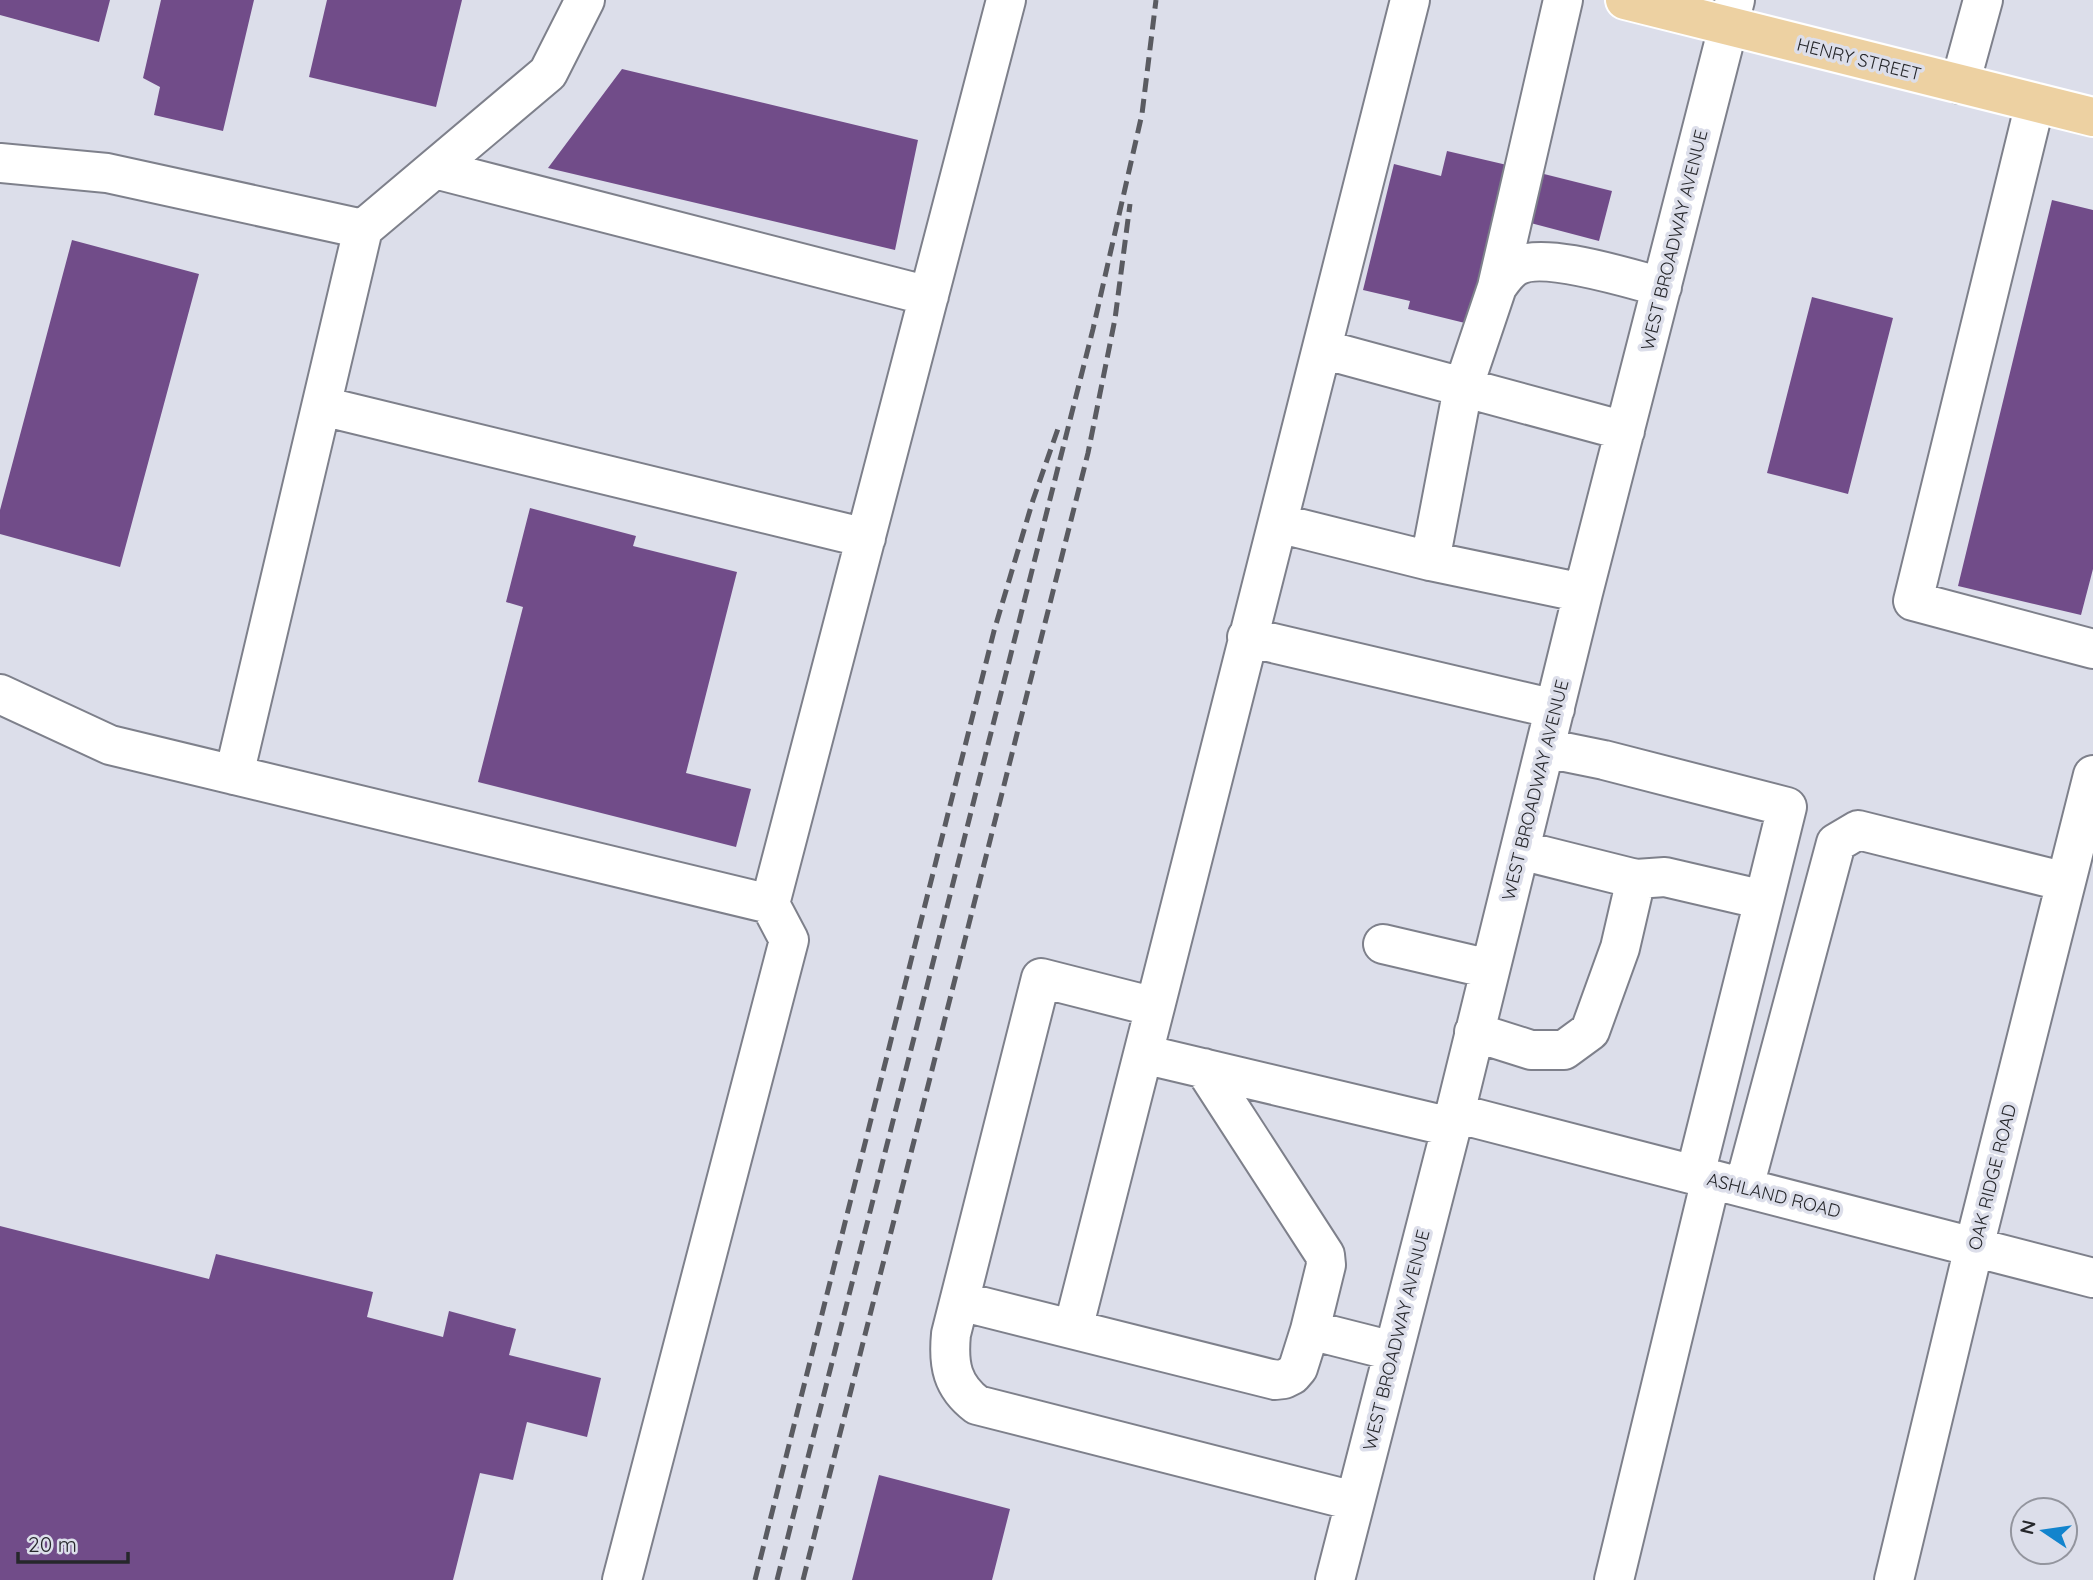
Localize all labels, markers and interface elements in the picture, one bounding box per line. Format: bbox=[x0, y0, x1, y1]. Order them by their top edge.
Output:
street label: HENRY STREET bbox=[1794, 32, 1924, 86]
street label: WEST BROADWAY AVENUE bbox=[1635, 127, 1713, 353]
street label: WEST BROADWAY AVENUE bbox=[1496, 677, 1574, 903]
street label: OAK RIDGE ROAD bbox=[1963, 1102, 2021, 1252]
street label: ASHLAND ROAD bbox=[1705, 1167, 1843, 1223]
street label: WEST BROADWAY AVENUE bbox=[1357, 1227, 1435, 1453]
north arrow bbox=[2009, 1496, 2079, 1566]
text: N bbox=[2014, 1518, 2041, 1537]
scale bar bbox=[18, 1520, 128, 1564]
text: 20 m bbox=[28, 1531, 77, 1557]

